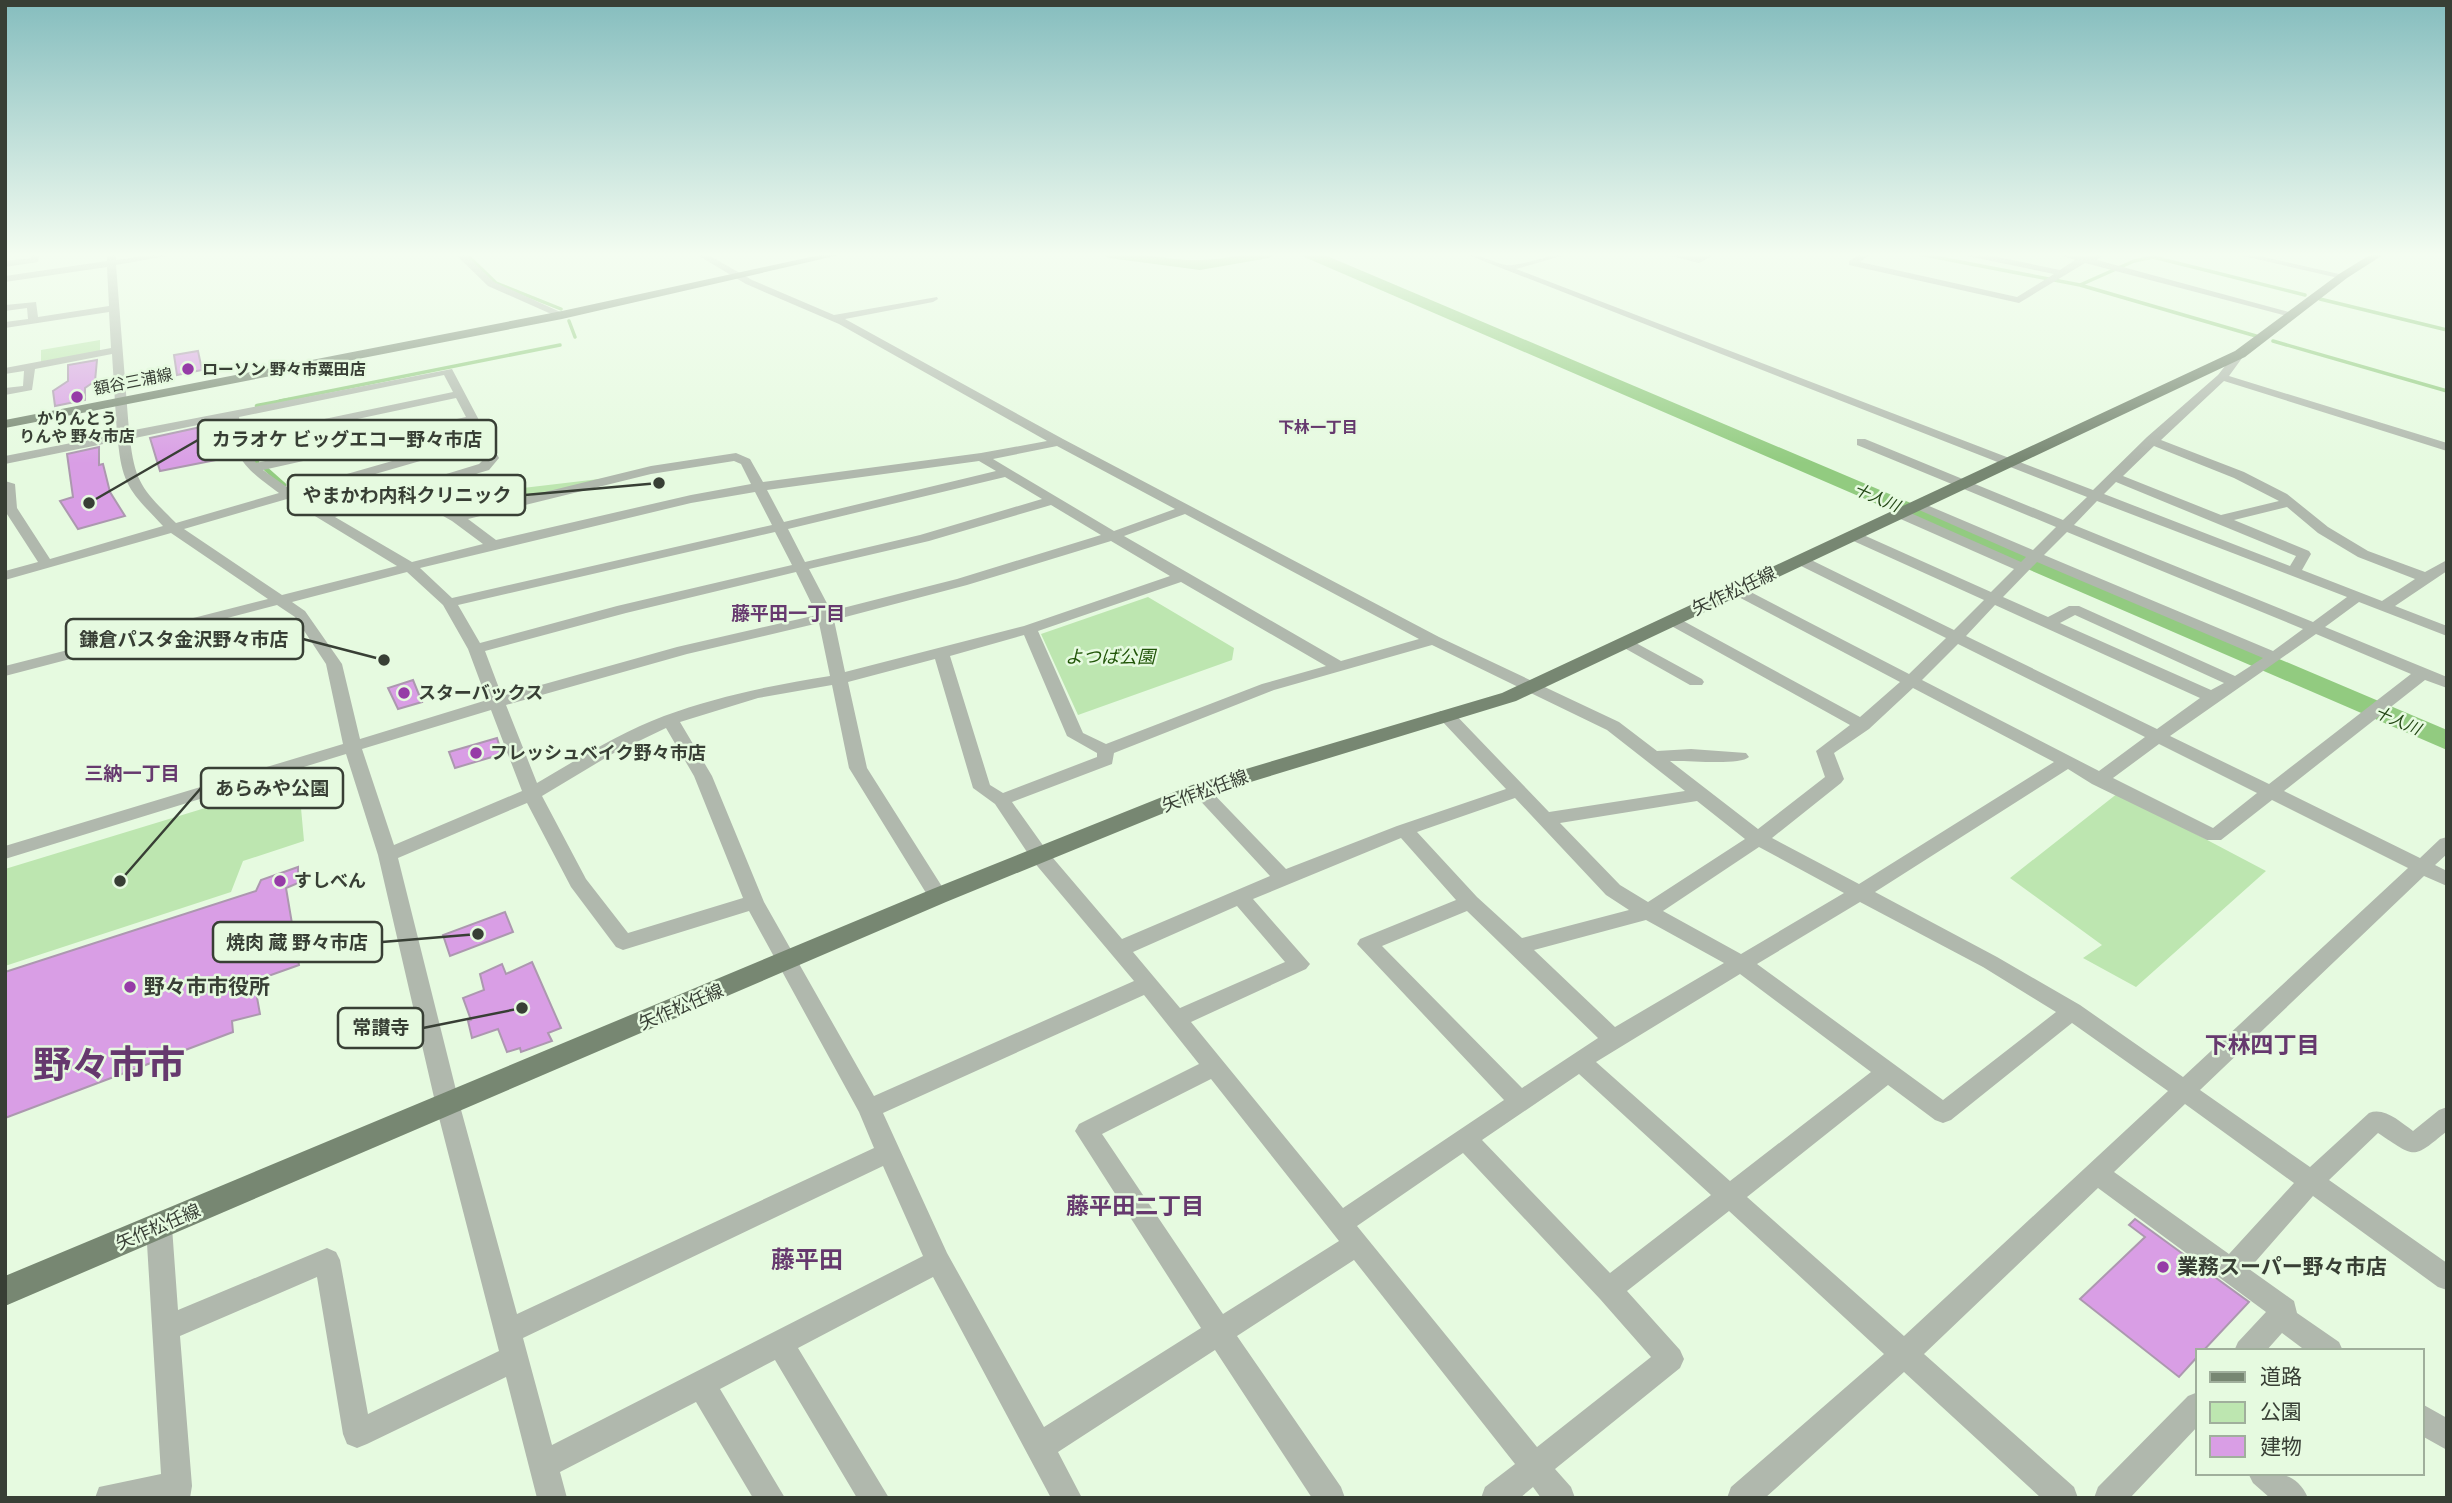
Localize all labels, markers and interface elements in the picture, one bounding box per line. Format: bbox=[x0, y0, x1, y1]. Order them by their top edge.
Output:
place label: ローソン 野々市粟田店 bbox=[202, 358, 366, 379]
marker: ローソン 野々市粟田店 bbox=[180, 361, 196, 377]
street label: 額谷三浦線 bbox=[92, 363, 174, 398]
marker: かりんとう りんや 野々市店 bbox=[69, 389, 85, 405]
place label: かりんとう りんや 野々市店 bbox=[19, 407, 135, 446]
district label: 下林一丁目 bbox=[1278, 416, 1358, 437]
callout: カラオケ ビッグエコー野々市店 bbox=[198, 420, 496, 460]
text: カラオケ ビッグエコー野々市店 bbox=[212, 425, 482, 451]
callout: やまかわ内科クリニック bbox=[288, 475, 525, 515]
water label: 十人川 bbox=[1851, 477, 1905, 516]
text: やまかわ内科クリニック bbox=[302, 481, 512, 507]
street label: 矢作松任線 bbox=[1688, 560, 1779, 620]
district label: 藤平田一丁目 bbox=[731, 599, 845, 625]
callout: 鎌倉パスタ金沢野々市店 bbox=[66, 619, 303, 659]
text: 鎌倉パスタ金沢野々市店 bbox=[78, 625, 289, 651]
park label: よつば公園 bbox=[1065, 644, 1158, 668]
place label: スターバックス bbox=[418, 680, 543, 704]
marker: スターバックス bbox=[396, 685, 412, 701]
water label: 十人川 bbox=[2372, 700, 2426, 739]
place label: フレッシュベイク野々市店 bbox=[490, 740, 706, 764]
marker: フレッシュベイク野々市店 bbox=[468, 745, 484, 761]
district label: 三納一丁目 bbox=[84, 759, 180, 785]
street label: 矢作松任線 bbox=[1158, 763, 1251, 817]
callout: あらみや公園 bbox=[201, 768, 343, 808]
text: あらみや公園 bbox=[215, 774, 329, 800]
place label: すしべん bbox=[294, 868, 366, 892]
marker: すしべん bbox=[272, 873, 288, 889]
callout: 焼肉 蔵 野々市店 bbox=[213, 922, 382, 962]
text: 焼肉 蔵 野々市店 bbox=[226, 928, 368, 954]
place label: 野々市市役所 bbox=[144, 971, 270, 999]
street label: 矢作松任線 bbox=[634, 977, 727, 1035]
marker: 野々市市役所 bbox=[122, 979, 138, 995]
callout: 常讃寺 bbox=[338, 1008, 423, 1048]
text: 常讃寺 bbox=[352, 1013, 410, 1039]
district label: 下林四丁目 bbox=[2205, 1028, 2320, 1059]
district label: 野々市市 bbox=[33, 1037, 185, 1088]
district label: 藤平田二丁目 bbox=[1066, 1189, 1204, 1220]
street label: 矢作松任線 bbox=[111, 1197, 204, 1255]
district label: 藤平田 bbox=[771, 1242, 843, 1274]
place label: 業務スーパー野々市店 bbox=[2177, 1251, 2387, 1279]
marker: 業務スーパー野々市店 bbox=[2155, 1259, 2171, 1275]
legend bbox=[2196, 1349, 2424, 1475]
text: 道路 bbox=[2260, 1361, 2302, 1389]
text: 公園 bbox=[2260, 1396, 2302, 1424]
text: 建物 bbox=[2260, 1431, 2302, 1459]

